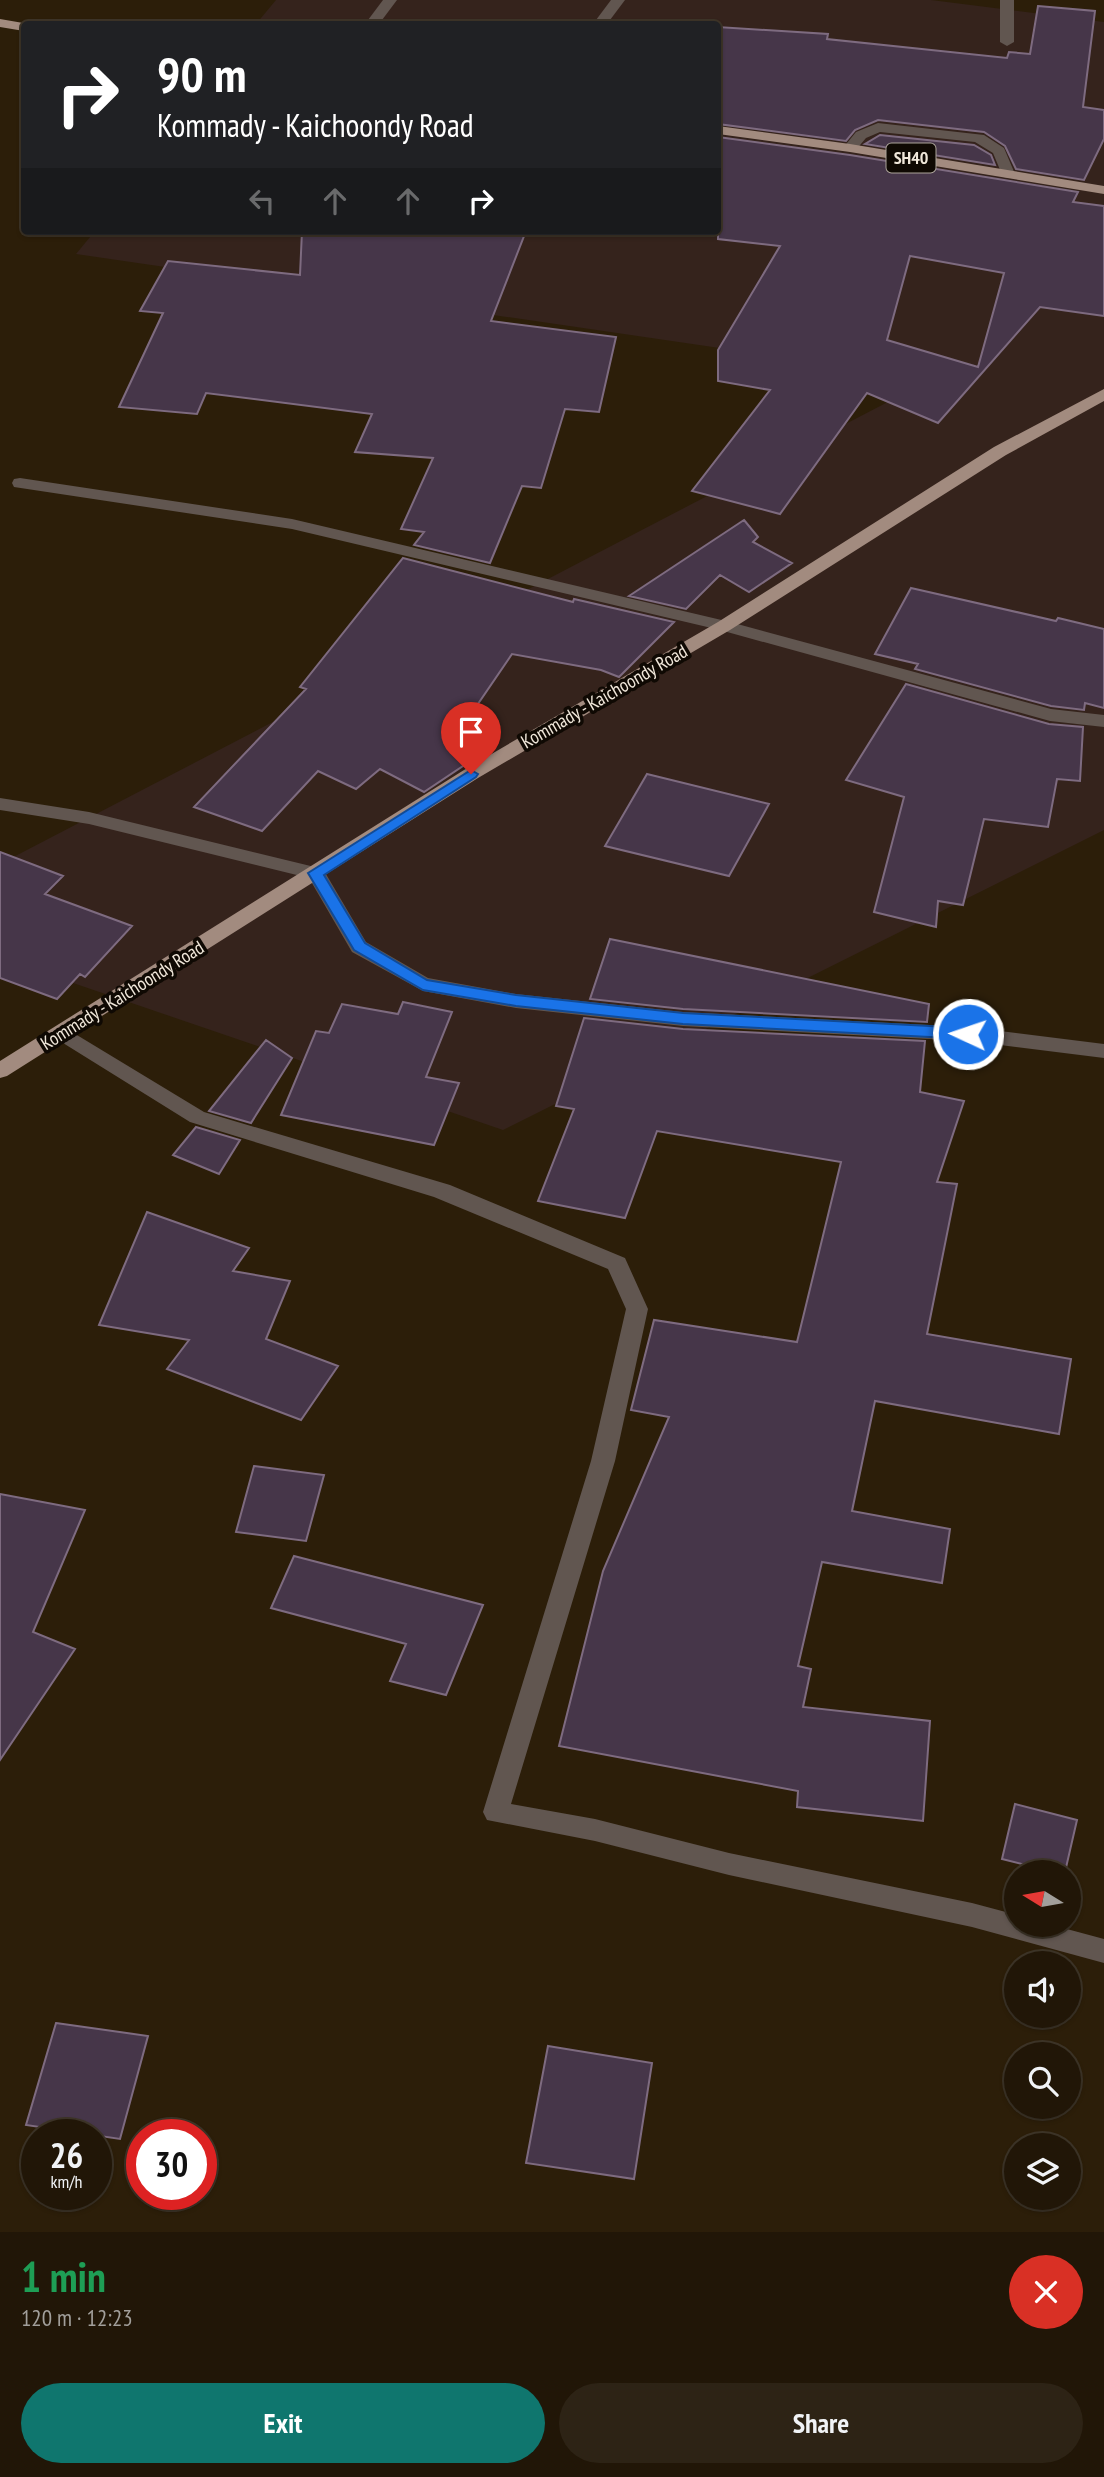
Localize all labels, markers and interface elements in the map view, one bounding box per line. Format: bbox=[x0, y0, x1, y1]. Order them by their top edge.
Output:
text: 90 m bbox=[157, 42, 246, 106]
icon: right bbox=[42, 49, 133, 140]
text: Kommady - Kaichoondy Road bbox=[157, 104, 474, 146]
road number: SH40 bbox=[886, 144, 936, 173]
icon: left bbox=[243, 182, 281, 220]
icon: ahead bbox=[316, 182, 354, 220]
icon: ahead bbox=[389, 182, 427, 220]
icon: right bbox=[462, 182, 500, 220]
street label: Kommady - Kaichoondy Road bbox=[517, 639, 691, 753]
pin bbox=[441, 702, 501, 774]
icon: arrive bbox=[452, 713, 490, 751]
street label: Kommady - Kaichoondy Road bbox=[36, 935, 208, 1055]
position arrow bbox=[931, 997, 1005, 1071]
north arrow bbox=[1004, 1860, 1082, 1937]
map controls bbox=[1004, 1860, 1081, 2210]
button: sound bbox=[1004, 1951, 1081, 2028]
button: search bbox=[1004, 2042, 1081, 2119]
speed limit sign: 30 bbox=[126, 2119, 217, 2210]
text: 26 bbox=[50, 2132, 83, 2178]
button: layers bbox=[1004, 2133, 1081, 2210]
text: km/h bbox=[51, 2170, 82, 2193]
text: 1 min bbox=[21, 2249, 106, 2304]
button: close bbox=[1009, 2255, 1083, 2329]
text: 120 m · 12:23 bbox=[21, 2303, 133, 2332]
button: Exit bbox=[21, 2383, 545, 2463]
button: Share bbox=[559, 2383, 1083, 2463]

